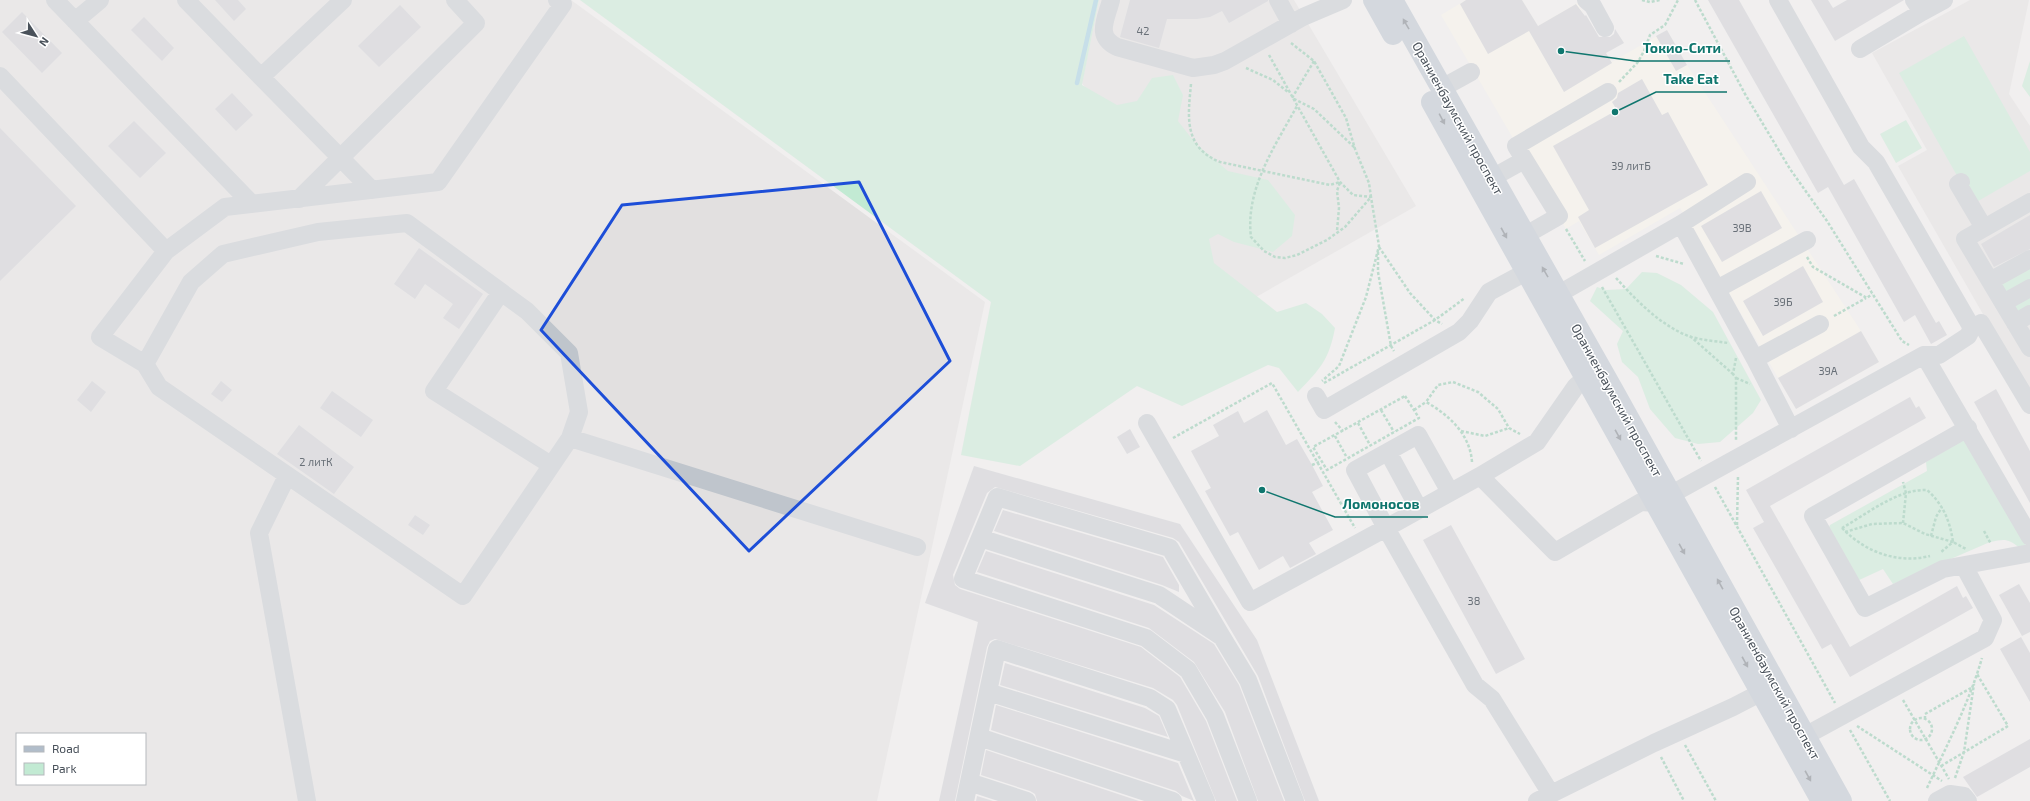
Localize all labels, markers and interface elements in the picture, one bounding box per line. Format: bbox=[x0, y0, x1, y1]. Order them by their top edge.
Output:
north arrow bbox=[16, 16, 56, 56]
one-way arrow bbox=[1402, 19, 1409, 30]
house number: 42 bbox=[1137, 24, 1149, 37]
text: N bbox=[37, 35, 52, 49]
callout: Токио-Сити bbox=[1635, 35, 1730, 61]
street label: Ораниенбаумский проспект bbox=[1409, 39, 1507, 198]
text: Токио-Сити bbox=[1643, 39, 1721, 56]
callout: Take Eat bbox=[1656, 66, 1727, 92]
text: Take Eat bbox=[1663, 70, 1719, 87]
one-way arrow bbox=[1438, 113, 1445, 125]
house number: 39 литБ bbox=[1611, 159, 1651, 172]
house number: 39В bbox=[1732, 221, 1752, 234]
one-way arrow bbox=[1501, 227, 1508, 239]
one-way arrow bbox=[1541, 266, 1548, 278]
house number: 39Б bbox=[1774, 295, 1793, 308]
street label: Ораниенбаумский проспект bbox=[1568, 321, 1666, 480]
house number: 39А bbox=[1818, 364, 1838, 377]
one-way arrow bbox=[1615, 429, 1622, 441]
house number: 2 литК bbox=[299, 455, 333, 468]
callout: Ломоносов bbox=[1335, 491, 1428, 517]
text: Ломоносов bbox=[1342, 495, 1420, 512]
one-way arrow bbox=[1678, 543, 1685, 555]
one-way arrow bbox=[1716, 578, 1723, 589]
house number: 38 bbox=[1468, 594, 1480, 607]
street label: Ораниенбаумский проспект bbox=[1726, 604, 1824, 763]
one-way arrow bbox=[1742, 656, 1749, 668]
legend bbox=[16, 733, 146, 785]
text: Road bbox=[52, 741, 80, 755]
text: Park bbox=[52, 761, 77, 775]
one-way arrow bbox=[1805, 770, 1811, 782]

